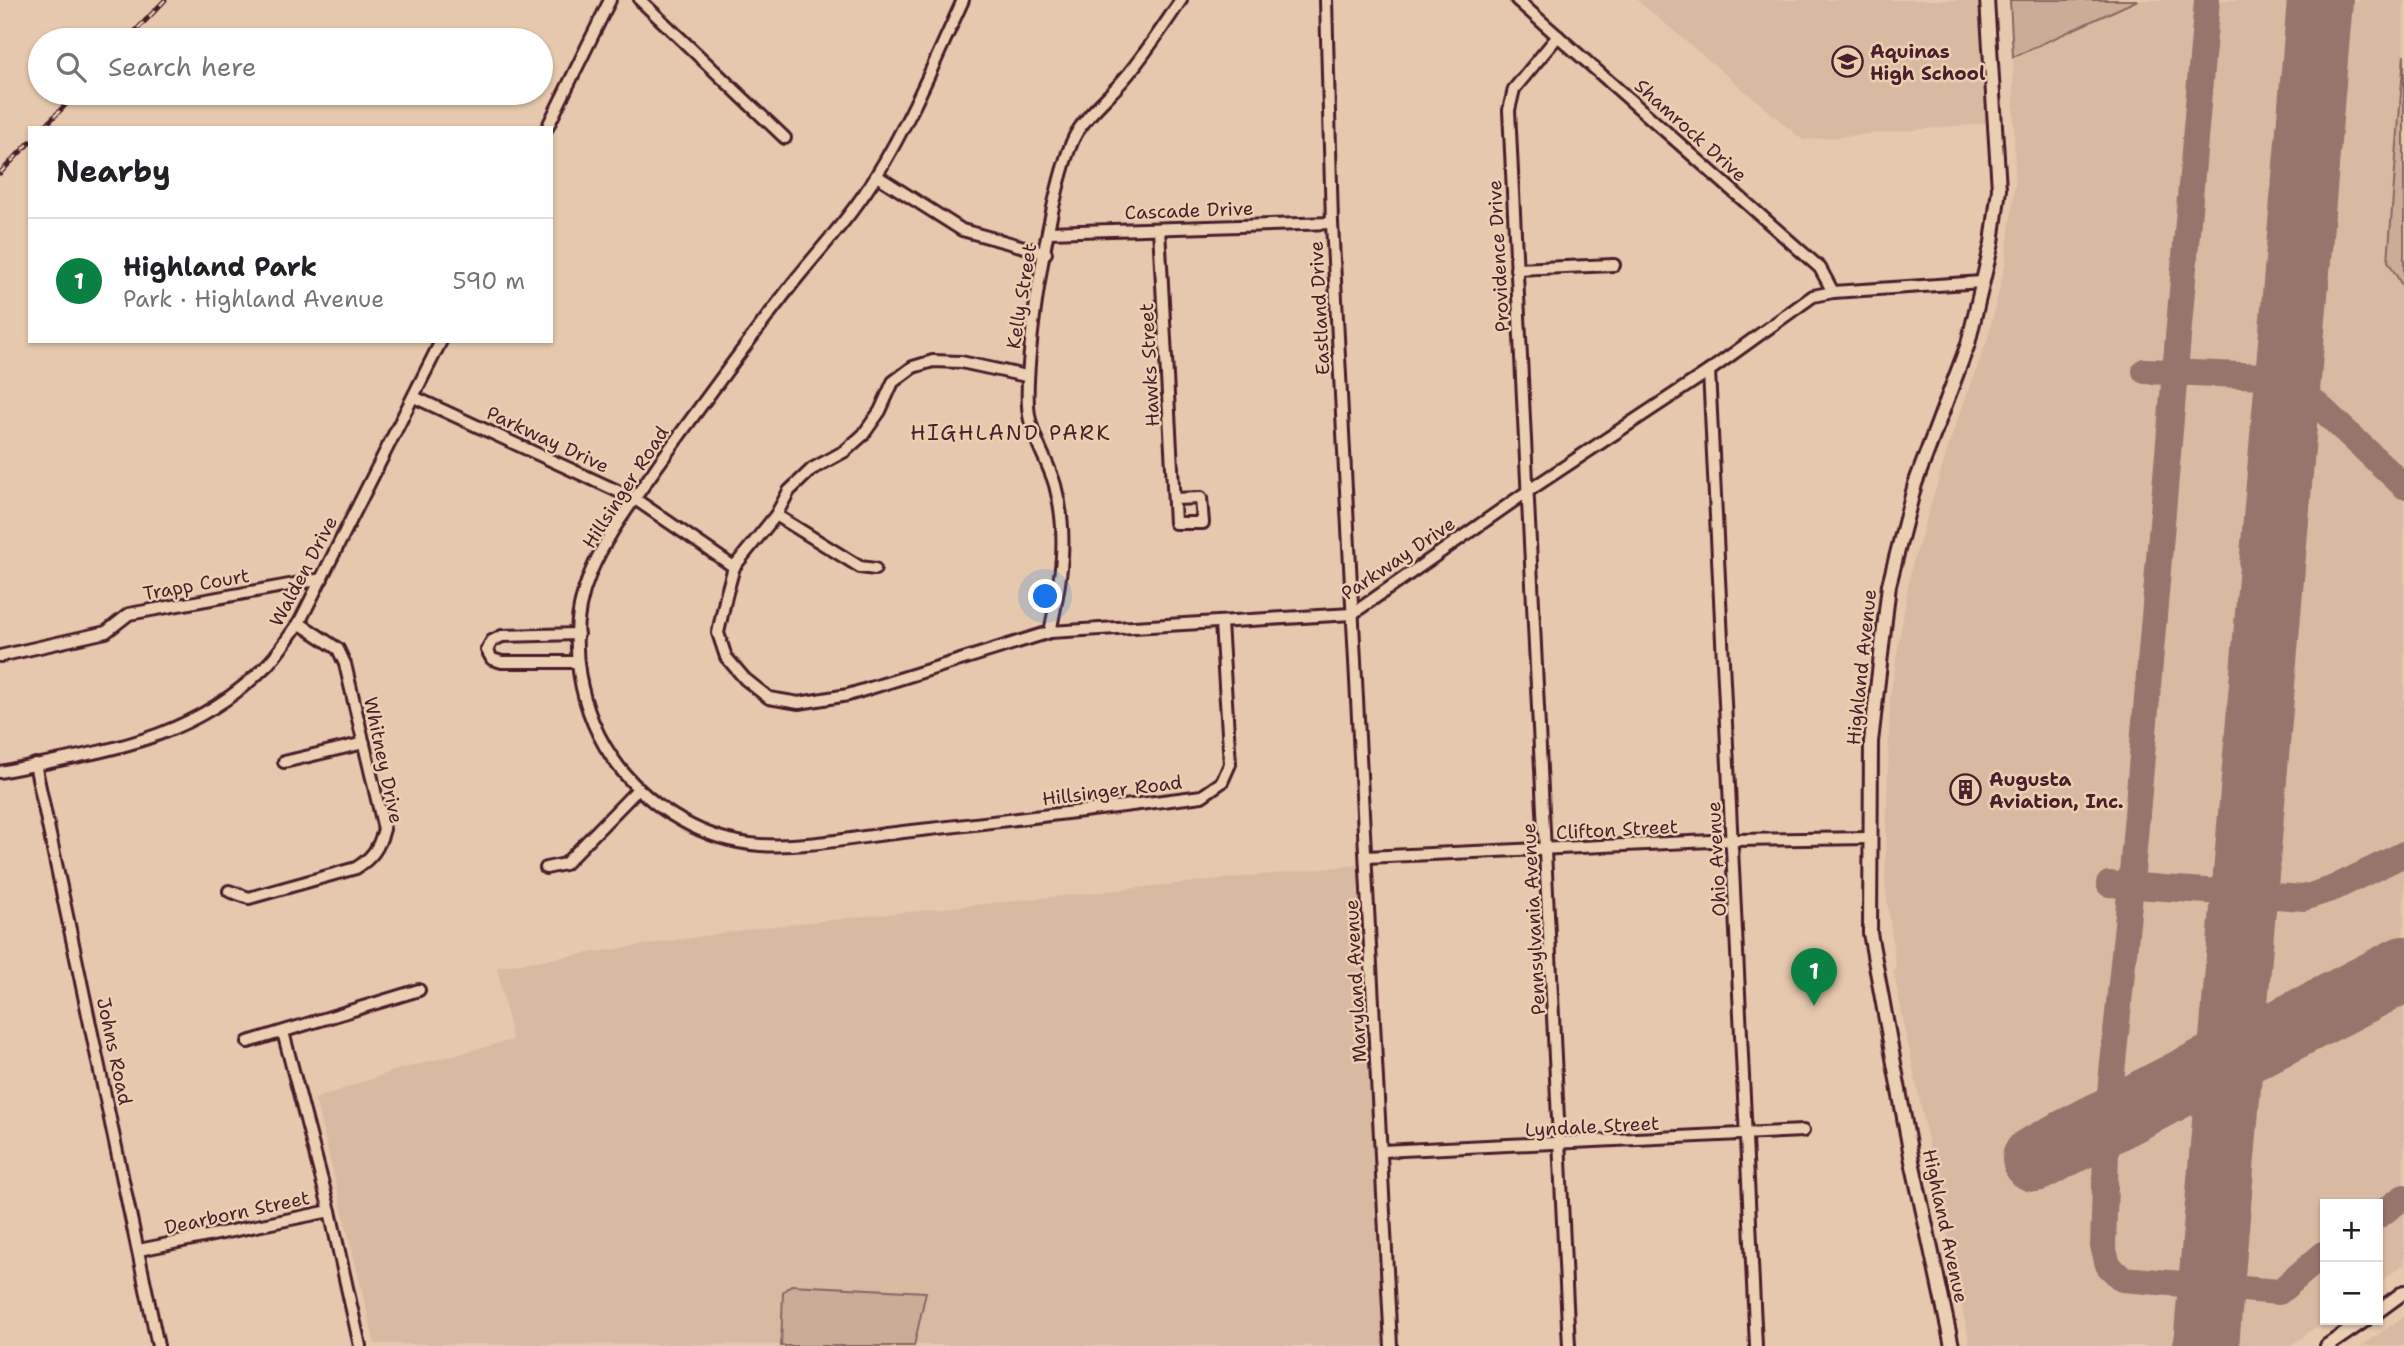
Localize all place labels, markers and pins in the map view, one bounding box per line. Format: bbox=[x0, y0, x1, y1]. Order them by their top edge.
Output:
place label: Aquinas High School bbox=[1870, 39, 1986, 86]
school or university icon: Aquinas High School bbox=[1830, 45, 1864, 79]
place label: Augusta Aviation, Inc. bbox=[1989, 767, 2124, 814]
building icon: Augusta Aviation, Inc. bbox=[1949, 773, 1983, 807]
pin: 1 bbox=[1791, 948, 1837, 1006]

